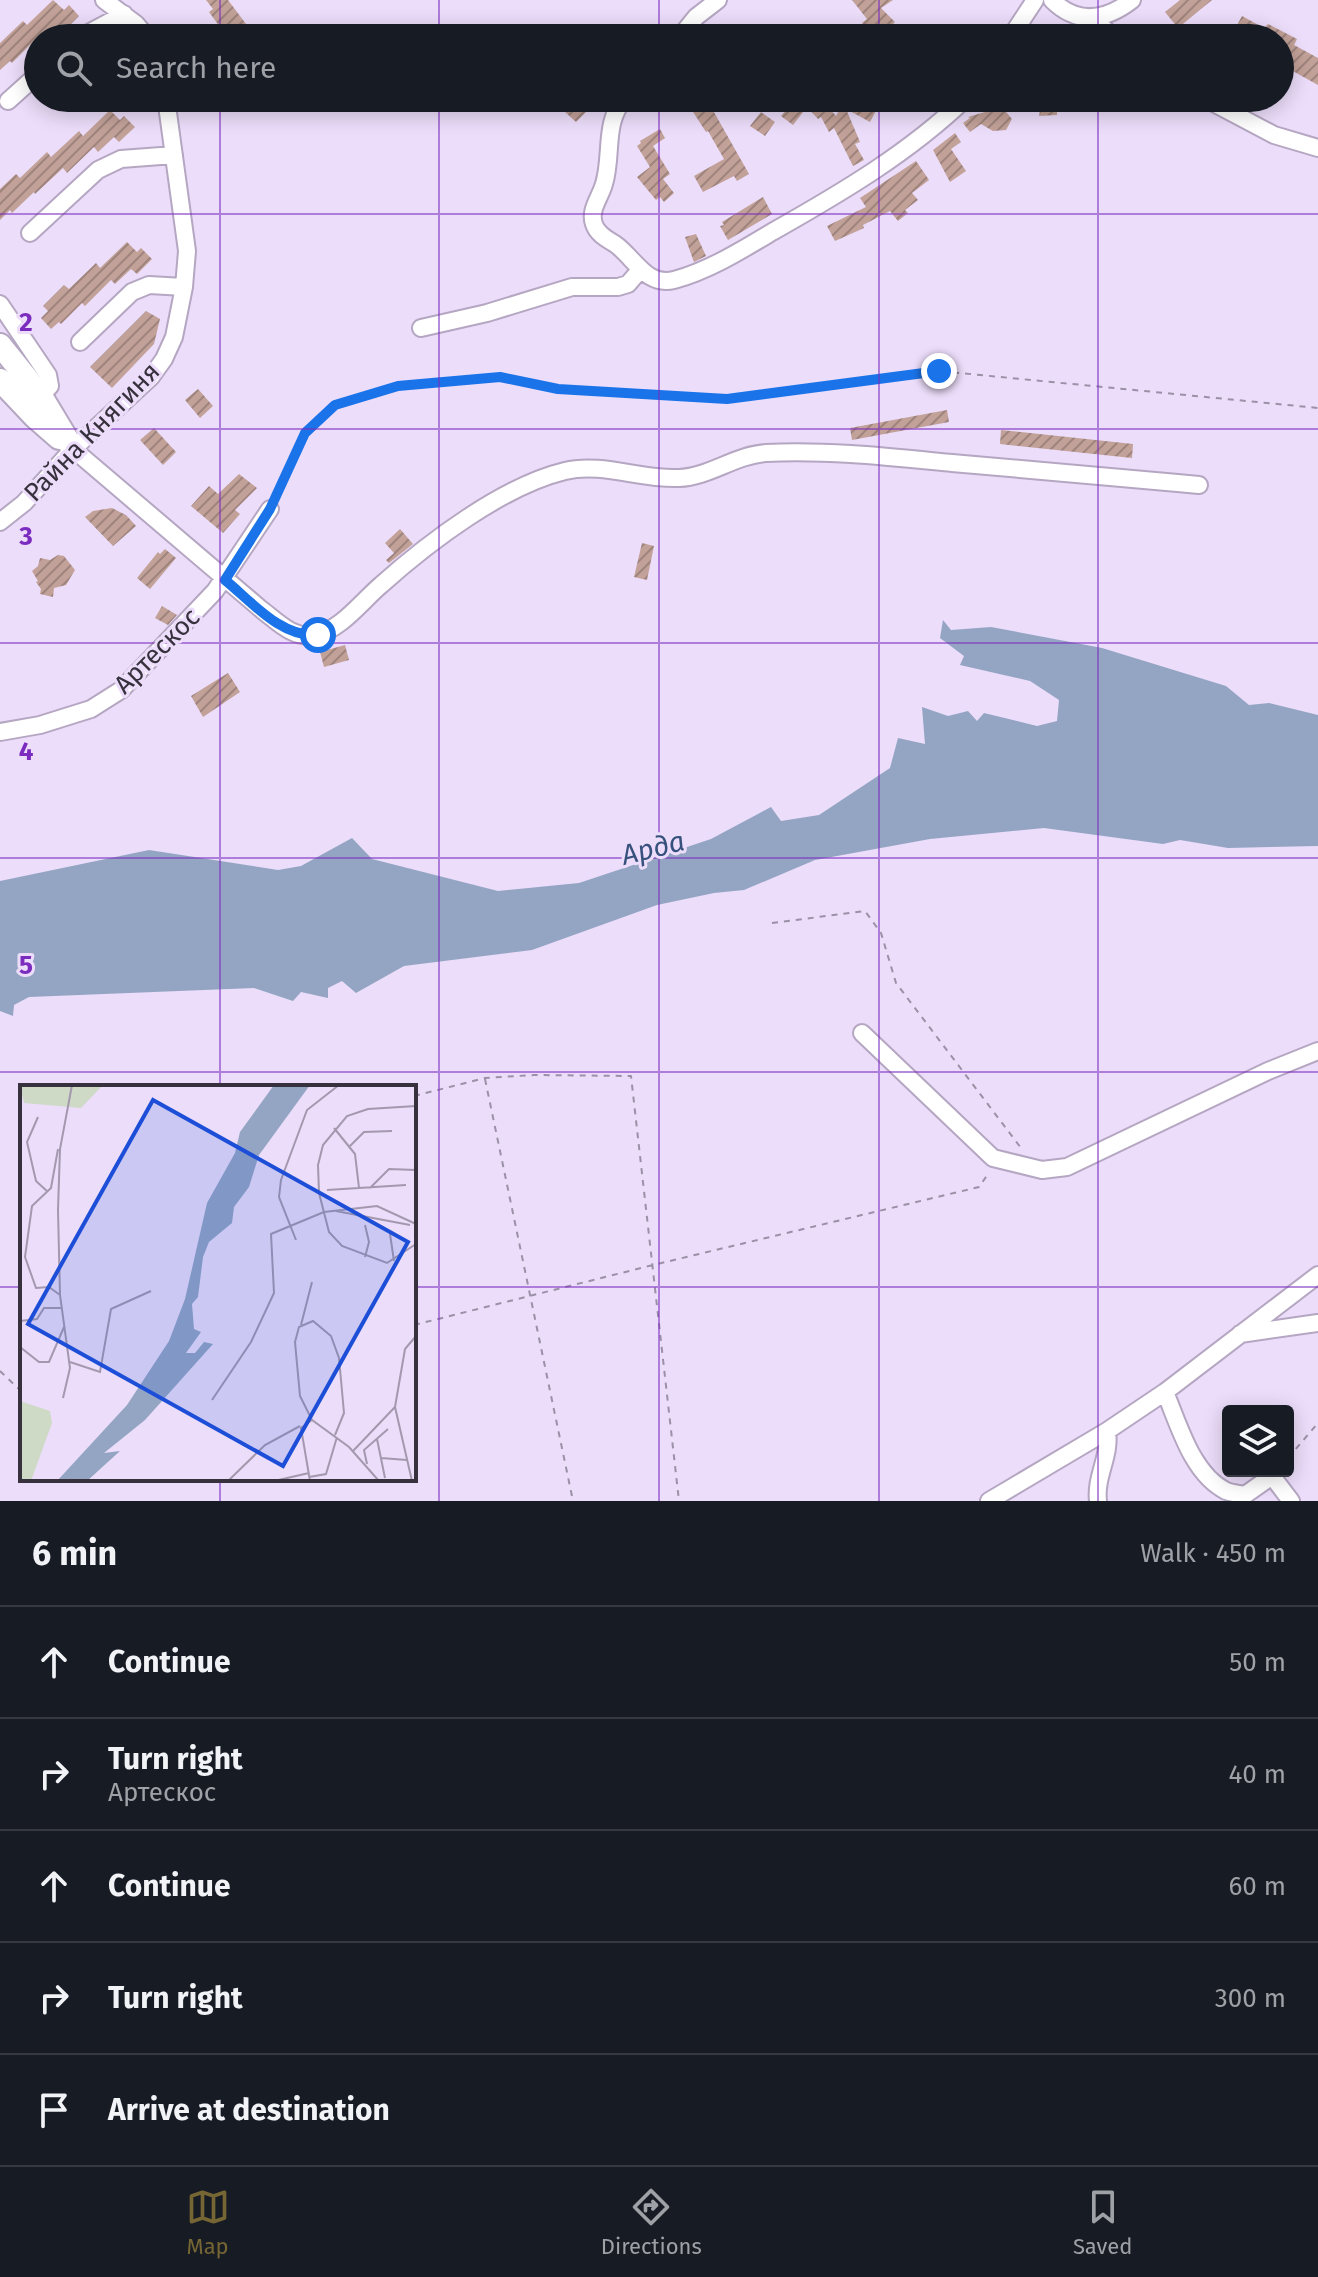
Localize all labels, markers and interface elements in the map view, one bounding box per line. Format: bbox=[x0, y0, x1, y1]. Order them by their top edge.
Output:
search box bbox=[24, 24, 1294, 112]
icon: search bbox=[52, 46, 96, 90]
text: Search here bbox=[116, 50, 276, 86]
text: 2 bbox=[19, 307, 33, 338]
route end bbox=[921, 353, 957, 389]
street label: Райна Княгиня bbox=[18, 356, 166, 508]
text: 3 bbox=[18, 521, 33, 552]
street label: Артескос bbox=[108, 602, 206, 700]
route start bbox=[300, 617, 336, 653]
text: 4 bbox=[19, 736, 34, 767]
water label: Арда bbox=[617, 824, 688, 872]
text: 5 bbox=[19, 950, 33, 981]
inset map bbox=[20, 1085, 416, 1481]
map controls bbox=[1222, 1405, 1294, 1477]
button: layers bbox=[1222, 1405, 1294, 1477]
text: 6 min bbox=[32, 1533, 117, 1574]
text: Walk · 450 m bbox=[1140, 1538, 1286, 1569]
icon: ahead bbox=[32, 1640, 76, 1684]
text: Continue bbox=[108, 1644, 231, 1680]
text: 50 m bbox=[1229, 1647, 1286, 1678]
text: Turn right bbox=[108, 1741, 243, 1777]
icon: right bbox=[32, 1752, 76, 1796]
text: 40 m bbox=[1228, 1759, 1286, 1790]
text: Артескос bbox=[108, 1777, 216, 1808]
icon: ahead bbox=[32, 1864, 76, 1908]
text: Continue bbox=[108, 1868, 231, 1904]
text: 60 m bbox=[1228, 1871, 1286, 1902]
icon: right bbox=[32, 1976, 76, 2020]
text: Turn right bbox=[108, 1980, 243, 2016]
text: 300 m bbox=[1215, 1983, 1286, 2014]
icon: arrive bbox=[32, 2088, 76, 2132]
text: Arrive at destination bbox=[108, 2092, 390, 2128]
tab: Map bbox=[186, 2185, 230, 2260]
tab: Directions bbox=[601, 2185, 702, 2260]
tab: Saved bbox=[1073, 2185, 1132, 2260]

